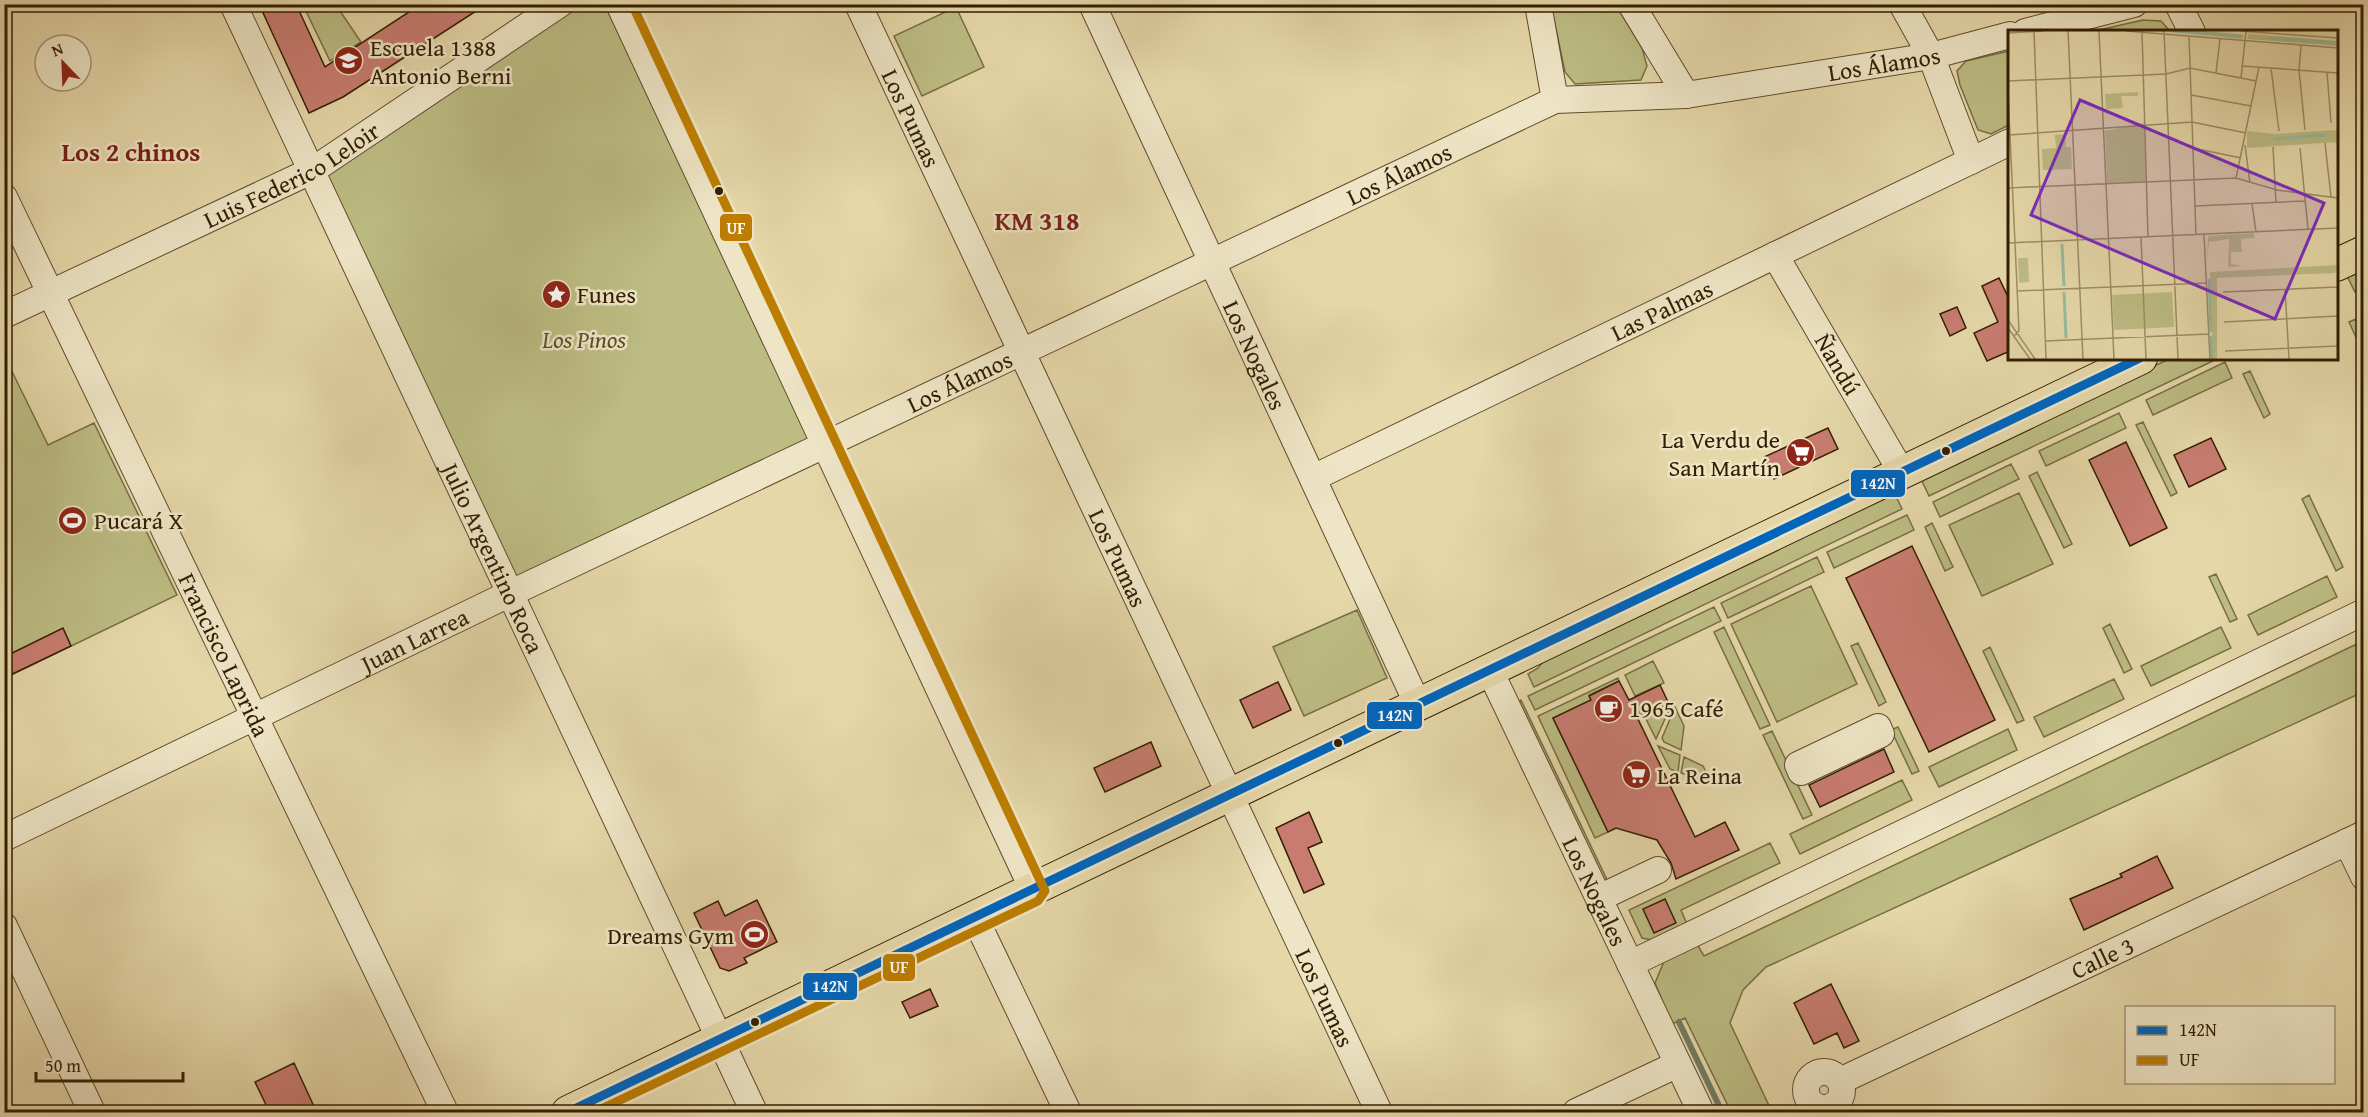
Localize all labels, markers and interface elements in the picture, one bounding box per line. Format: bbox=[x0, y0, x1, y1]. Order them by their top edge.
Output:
place label: Escuela 1388 Antonio Berni bbox=[370, 30, 512, 93]
inset map bbox=[2008, 30, 2338, 360]
north arrow bbox=[33, 33, 93, 93]
text: N bbox=[48, 36, 67, 62]
street label: Los Álamos bbox=[1825, 37, 1944, 90]
school or university icon: Escuela 1388 Antonio Berni bbox=[333, 45, 365, 77]
street label: Los Pumas bbox=[873, 63, 950, 173]
street label: Luis Federico Leloir bbox=[198, 113, 386, 236]
district label: Los 2 chinos bbox=[62, 132, 200, 171]
street label: Los Álamos bbox=[1340, 134, 1457, 214]
unlabelled marker bbox=[713, 185, 725, 197]
district label: KM 318 bbox=[995, 201, 1079, 240]
line badge: UF bbox=[719, 213, 753, 242]
text: UF bbox=[726, 216, 746, 240]
street label: Las Palmas bbox=[1605, 270, 1718, 349]
place label: Funes bbox=[577, 277, 636, 312]
place icon: Funes bbox=[540, 278, 572, 310]
street label: Los Nogales bbox=[1215, 294, 1296, 416]
park label: Los Pinos bbox=[541, 322, 626, 357]
street label: Ñandú bbox=[1807, 326, 1870, 401]
street label: Los Álamos bbox=[901, 341, 1018, 421]
place label: La Verdu de San Martín bbox=[1661, 422, 1781, 485]
supermarket icon: La Verdu de San Martín bbox=[1785, 437, 1817, 469]
unlabelled marker bbox=[1940, 445, 1952, 457]
street label: Julio Argentino Roca bbox=[432, 454, 554, 660]
line badge: 142N bbox=[1850, 469, 1906, 498]
text: 142N bbox=[1860, 471, 1896, 495]
place label: Pucará X bbox=[94, 503, 183, 538]
street label: Los Pumas bbox=[1080, 503, 1157, 613]
sports icon: Pucará X bbox=[57, 504, 89, 536]
street label: Francisco Laprida bbox=[170, 567, 279, 743]
street label: Juan Larrea bbox=[352, 598, 475, 682]
place label: 1965 Café bbox=[1629, 691, 1724, 726]
cafe icon: 1965 Café bbox=[1592, 692, 1624, 724]
line badge: 142N bbox=[1366, 701, 1423, 730]
text: 142N bbox=[1377, 703, 1413, 727]
unlabelled marker bbox=[1332, 737, 1344, 749]
place label: La Reina bbox=[1657, 758, 1743, 793]
supermarket icon: La Reina bbox=[1620, 759, 1652, 791]
street label: Los Nogales bbox=[1554, 831, 1636, 952]
place label: Dreams Gym bbox=[607, 918, 734, 953]
sports icon: Dreams Gym bbox=[739, 919, 771, 951]
street label: Calle 3 bbox=[2065, 927, 2140, 987]
street label: Los Pumas bbox=[1287, 943, 1363, 1053]
line badge: UF bbox=[882, 953, 916, 982]
text: UF bbox=[889, 955, 909, 979]
line badge: 142N bbox=[802, 972, 858, 1001]
text: 142N bbox=[812, 974, 848, 998]
legend bbox=[2125, 1006, 2335, 1084]
unlabelled marker bbox=[749, 1016, 761, 1028]
text: 142N bbox=[2179, 1016, 2217, 1043]
scale bar bbox=[36, 1045, 183, 1083]
text: UF bbox=[2179, 1046, 2200, 1073]
text: 50 m bbox=[45, 1052, 81, 1079]

